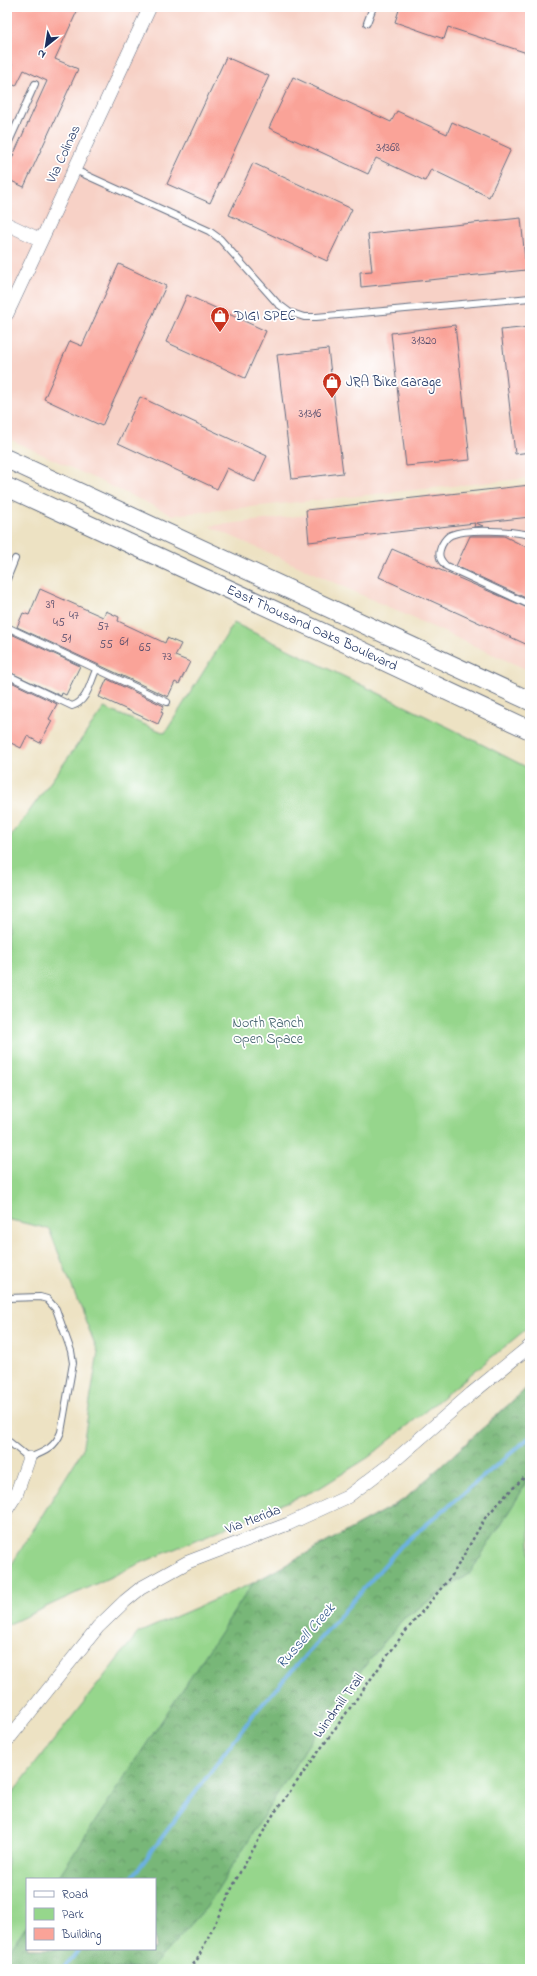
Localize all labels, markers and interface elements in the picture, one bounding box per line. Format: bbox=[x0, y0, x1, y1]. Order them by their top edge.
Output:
north arrow bbox=[26, 26, 66, 66]
text: N bbox=[34, 45, 49, 63]
street label: Via Colinas bbox=[41, 122, 87, 187]
house number: 31368 bbox=[376, 139, 400, 157]
shop icon: DIGI SPEC bbox=[209, 305, 231, 333]
place label: DIGI SPEC bbox=[233, 306, 296, 327]
house number: 31320 bbox=[412, 332, 436, 350]
shop icon: JRA Bike Garage bbox=[321, 371, 343, 399]
place label: JRA Bike Garage bbox=[346, 372, 442, 394]
house number: 31316 bbox=[299, 405, 322, 423]
street label: East Thousand Oaks Boulevard bbox=[223, 579, 401, 677]
house number: 39 bbox=[46, 596, 55, 614]
house number: 47 bbox=[69, 607, 79, 625]
house number: 45 bbox=[53, 614, 65, 632]
house number: 57 bbox=[97, 618, 109, 636]
house number: 51 bbox=[61, 630, 72, 648]
house number: 61 bbox=[119, 633, 129, 651]
house number: 55 bbox=[99, 636, 113, 654]
house number: 65 bbox=[139, 639, 151, 657]
house number: 73 bbox=[162, 648, 172, 666]
park label: North Ranch Open Space bbox=[233, 1013, 304, 1050]
street label: Via Merida bbox=[221, 1500, 284, 1541]
water label: Russell Creek bbox=[271, 1597, 342, 1674]
street label: Windmill Trail bbox=[308, 1669, 370, 1743]
legend bbox=[26, 1878, 156, 1950]
text: Road bbox=[62, 1886, 88, 1904]
text: Park bbox=[62, 1906, 84, 1924]
text: Building bbox=[61, 1926, 101, 1945]

